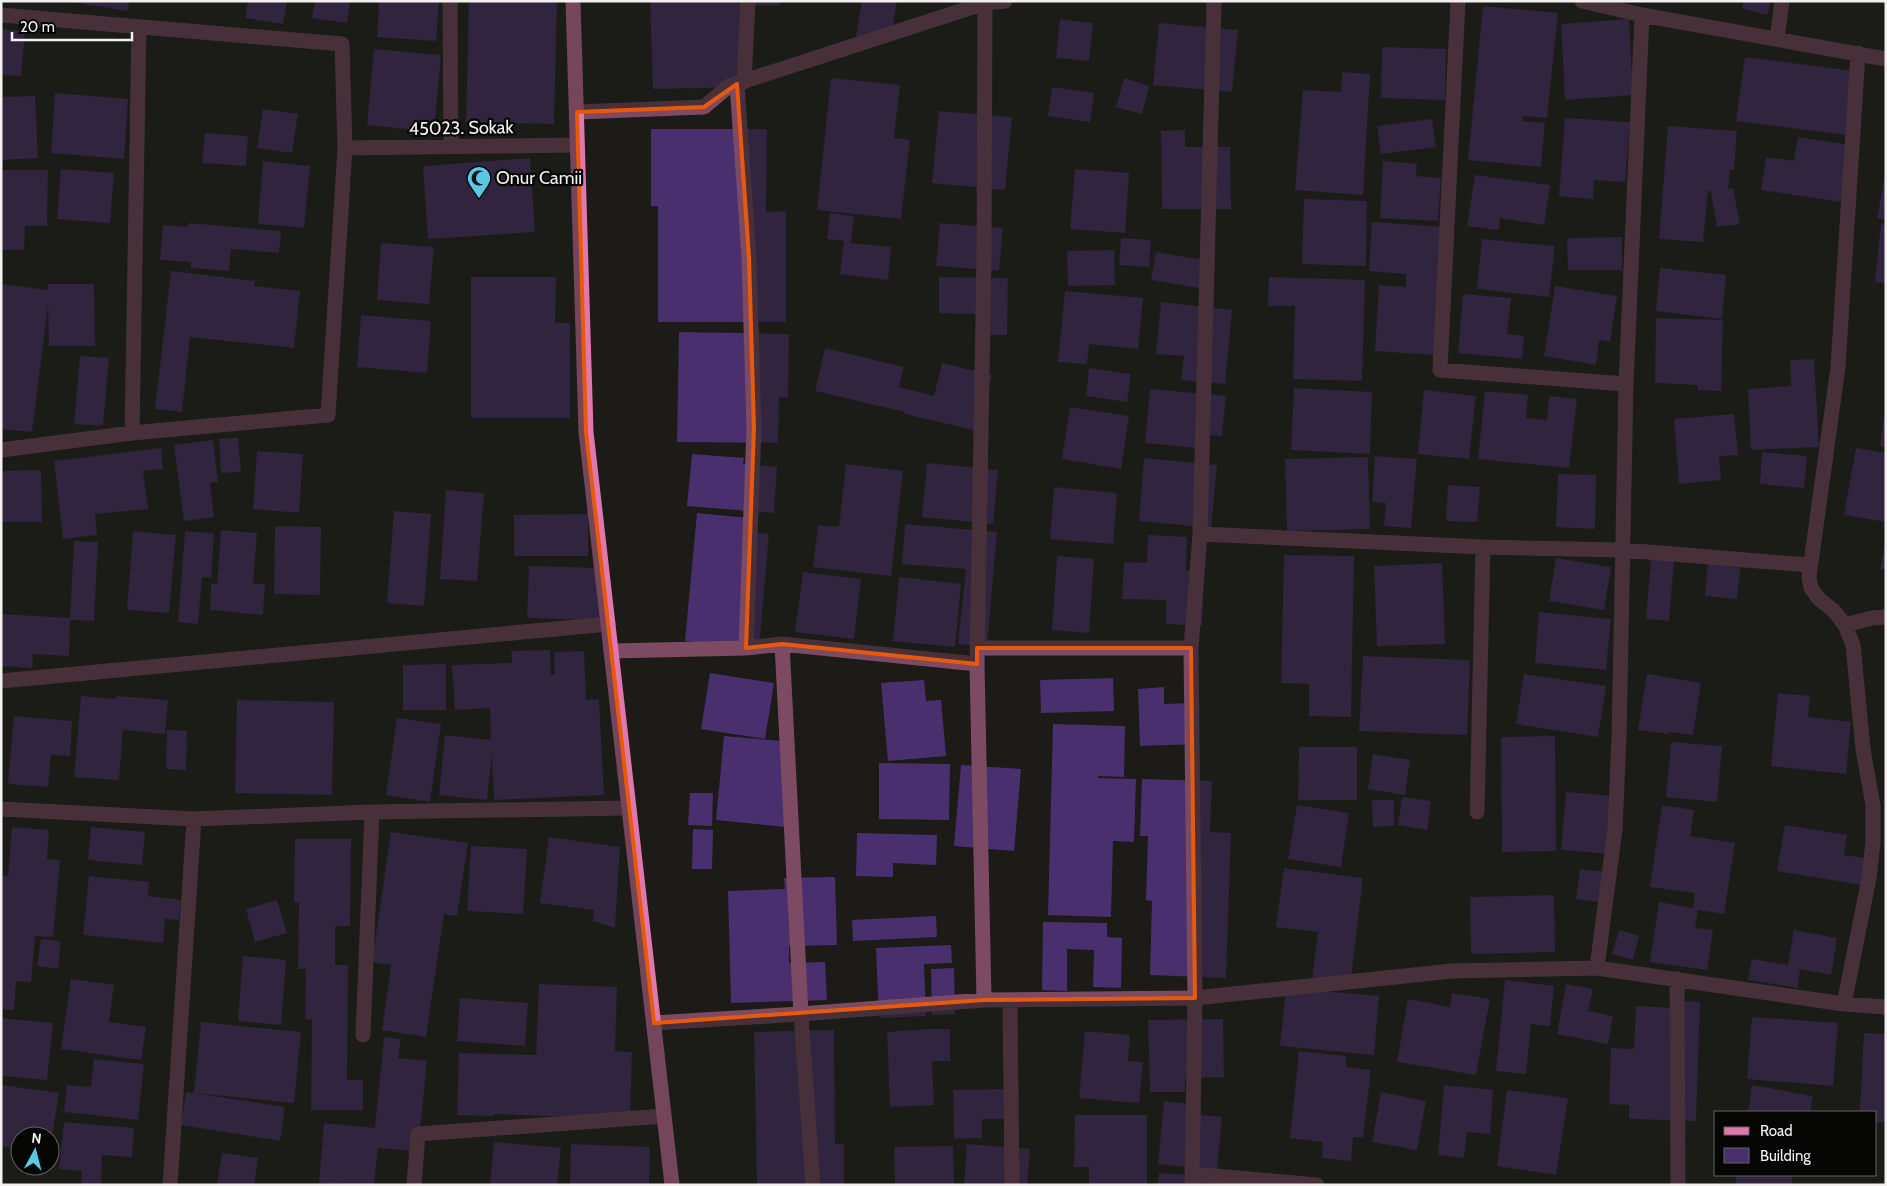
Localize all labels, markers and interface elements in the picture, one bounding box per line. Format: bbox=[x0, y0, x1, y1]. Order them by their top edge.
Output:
scale bar bbox=[12, 10, 132, 42]
text: 20 m bbox=[20, 18, 55, 36]
street label: 45023. Sokak bbox=[408, 116, 514, 140]
mosque icon: Onur Camii bbox=[466, 165, 492, 199]
place label: Onur Camii bbox=[496, 167, 582, 189]
legend bbox=[1714, 1111, 1877, 1176]
text: Road bbox=[1760, 1122, 1793, 1140]
north arrow bbox=[10, 1126, 60, 1176]
text: N bbox=[31, 1129, 43, 1148]
text: Building bbox=[1760, 1147, 1811, 1165]

